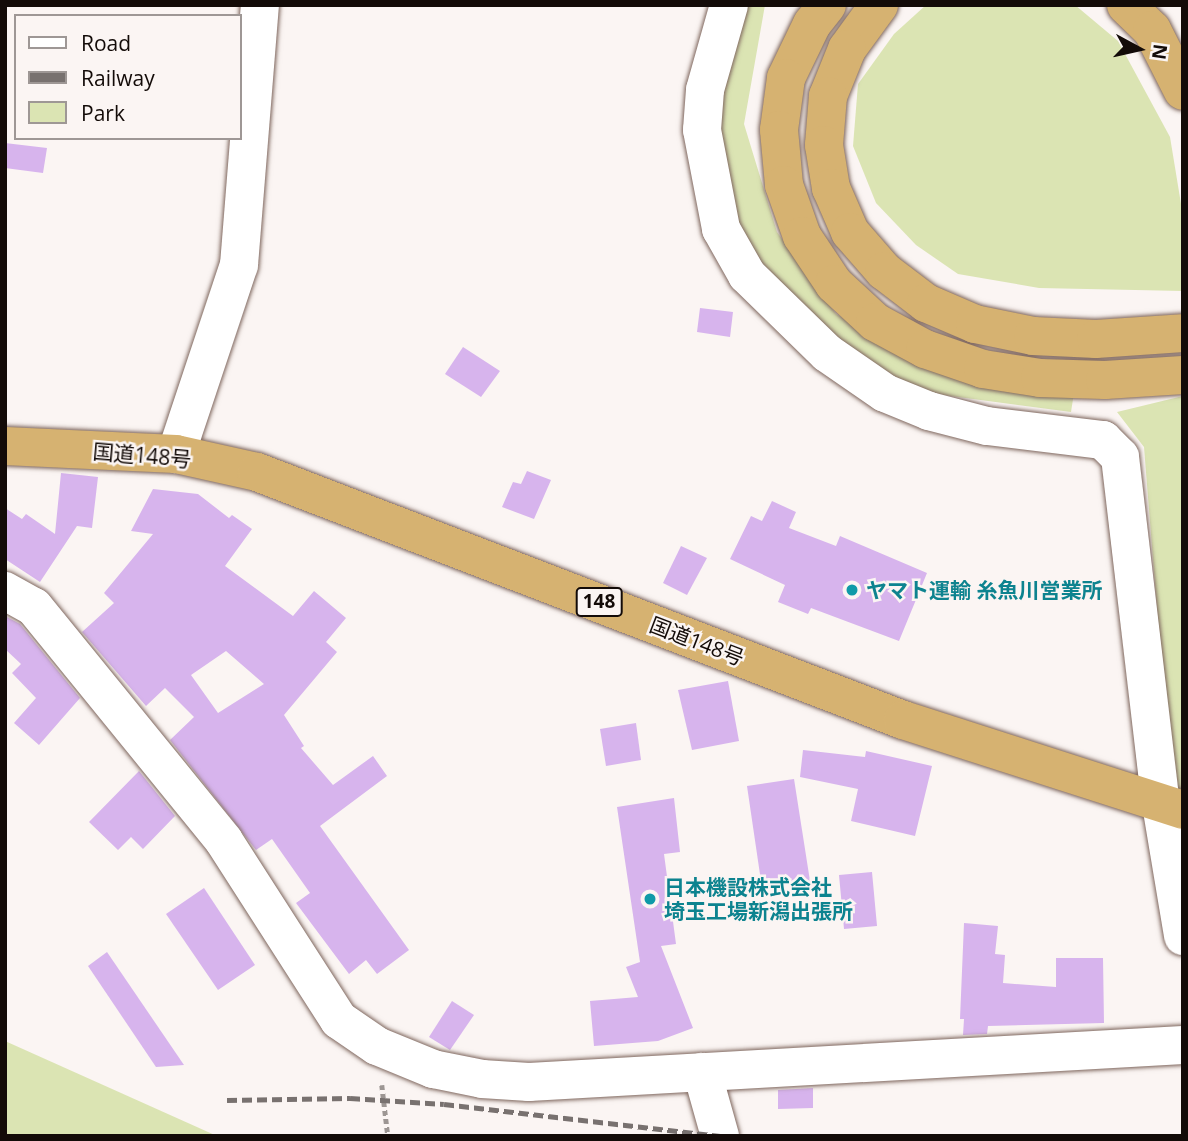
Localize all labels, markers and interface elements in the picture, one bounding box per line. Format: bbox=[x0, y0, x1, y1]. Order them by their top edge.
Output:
legend bbox=[14, 14, 242, 140]
north arrow bbox=[1104, 14, 1174, 84]
text: Road bbox=[81, 29, 131, 57]
text: N bbox=[1146, 42, 1174, 61]
text: Railway bbox=[81, 64, 155, 92]
text: Park bbox=[81, 99, 125, 127]
street label: 国道148号 bbox=[92, 438, 192, 472]
place label: ヤマト運輸 糸魚川営業所 bbox=[866, 577, 1102, 603]
marker: ヤマト運輸 糸魚川営業所 bbox=[844, 582, 860, 598]
road number: 148 bbox=[574, 586, 624, 618]
street label: 国道148号 bbox=[646, 611, 748, 671]
place label: 日本機設株式会社 埼玉工場新潟出張所 bbox=[664, 874, 853, 924]
marker: 日本機設株式会社 埼玉工場新潟出張所 bbox=[642, 891, 658, 907]

